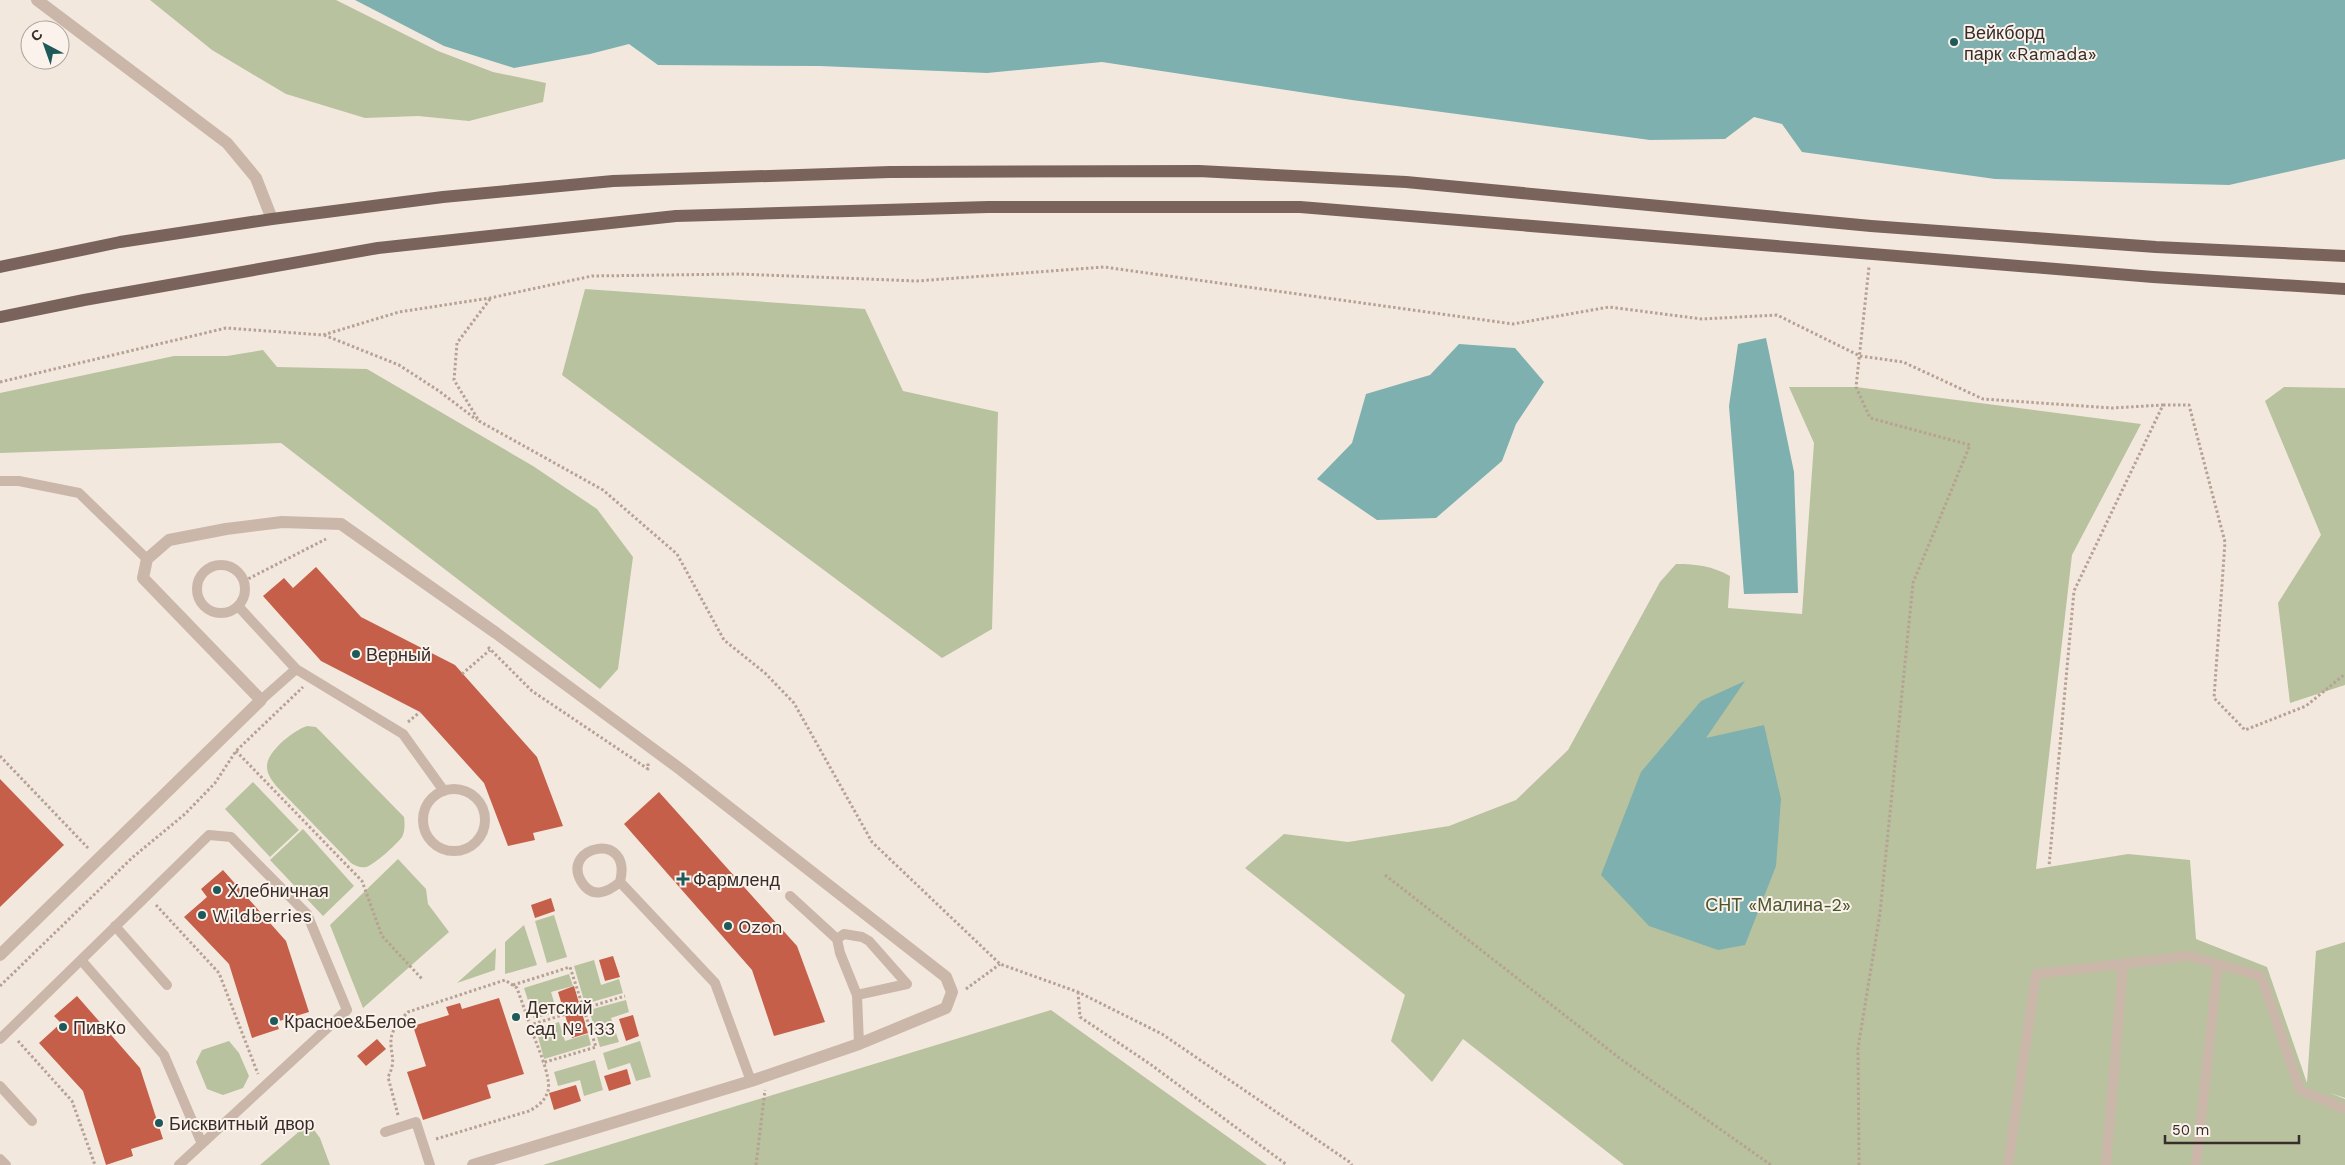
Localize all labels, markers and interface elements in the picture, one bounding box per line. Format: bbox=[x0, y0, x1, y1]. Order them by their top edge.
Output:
north arrow bbox=[20, 20, 70, 70]
place label: Вейкборд парк «Ramada» bbox=[1964, 22, 2097, 64]
text: С bbox=[27, 26, 46, 45]
marker: Вейкборд парк «Ramada» bbox=[1948, 36, 1960, 48]
place label: Верный bbox=[366, 644, 431, 665]
marker: Верный bbox=[350, 648, 362, 660]
place label: Фармленд bbox=[693, 869, 781, 890]
marker: Фармленд bbox=[677, 873, 689, 885]
place label: Хлебничная bbox=[227, 880, 329, 901]
marker: Хлебничная bbox=[211, 884, 223, 896]
park label: СНТ «Малина-2» bbox=[1705, 894, 1851, 915]
place label: Wildberries bbox=[212, 905, 312, 926]
marker: Wildberries bbox=[196, 909, 208, 921]
place label: Ozon bbox=[738, 916, 783, 937]
marker: Ozon bbox=[722, 920, 734, 932]
place label: Детский сад № 133 bbox=[526, 997, 615, 1039]
place label: Красное&Белое bbox=[284, 1011, 417, 1032]
marker: Детский сад № 133 bbox=[510, 1011, 522, 1023]
marker: Красное&Белое bbox=[268, 1015, 280, 1027]
place label: ПивКо bbox=[73, 1017, 126, 1038]
marker: ПивКо bbox=[57, 1021, 69, 1033]
scale bar bbox=[2165, 1112, 2299, 1144]
place label: Бисквитный двор bbox=[169, 1113, 315, 1134]
marker: Бисквитный двор bbox=[153, 1117, 165, 1129]
text: 50 m bbox=[2172, 1121, 2209, 1139]

